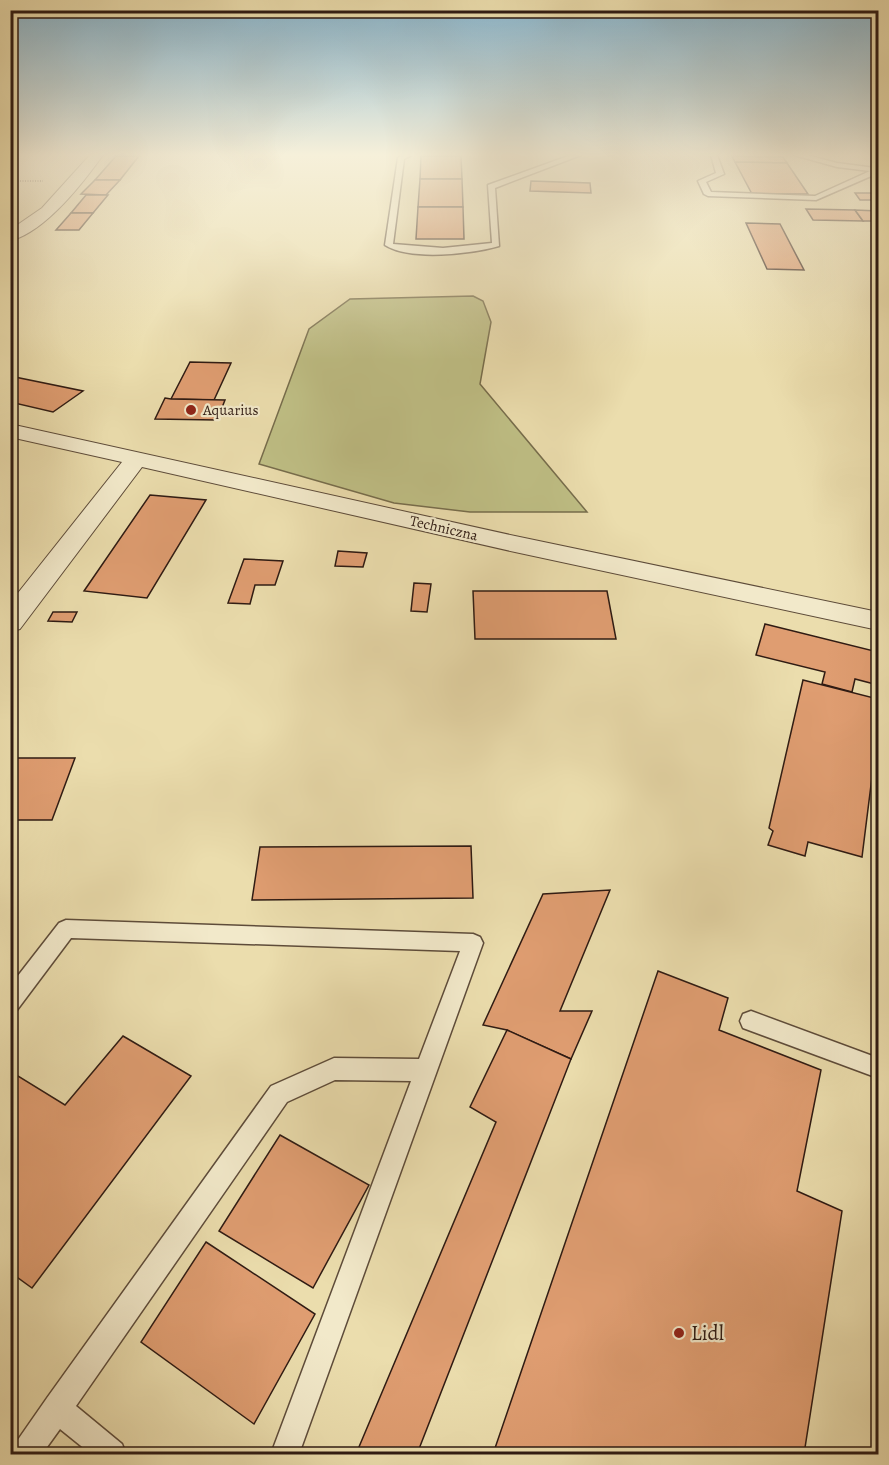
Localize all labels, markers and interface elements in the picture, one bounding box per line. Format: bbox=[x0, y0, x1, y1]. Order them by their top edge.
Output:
place label: Aquarius bbox=[202, 400, 259, 420]
marker: Aquarius bbox=[184, 403, 198, 417]
street label: Techniczna bbox=[408, 510, 480, 546]
place label: Lidl bbox=[691, 1319, 724, 1347]
marker: Lidl bbox=[672, 1326, 686, 1340]

